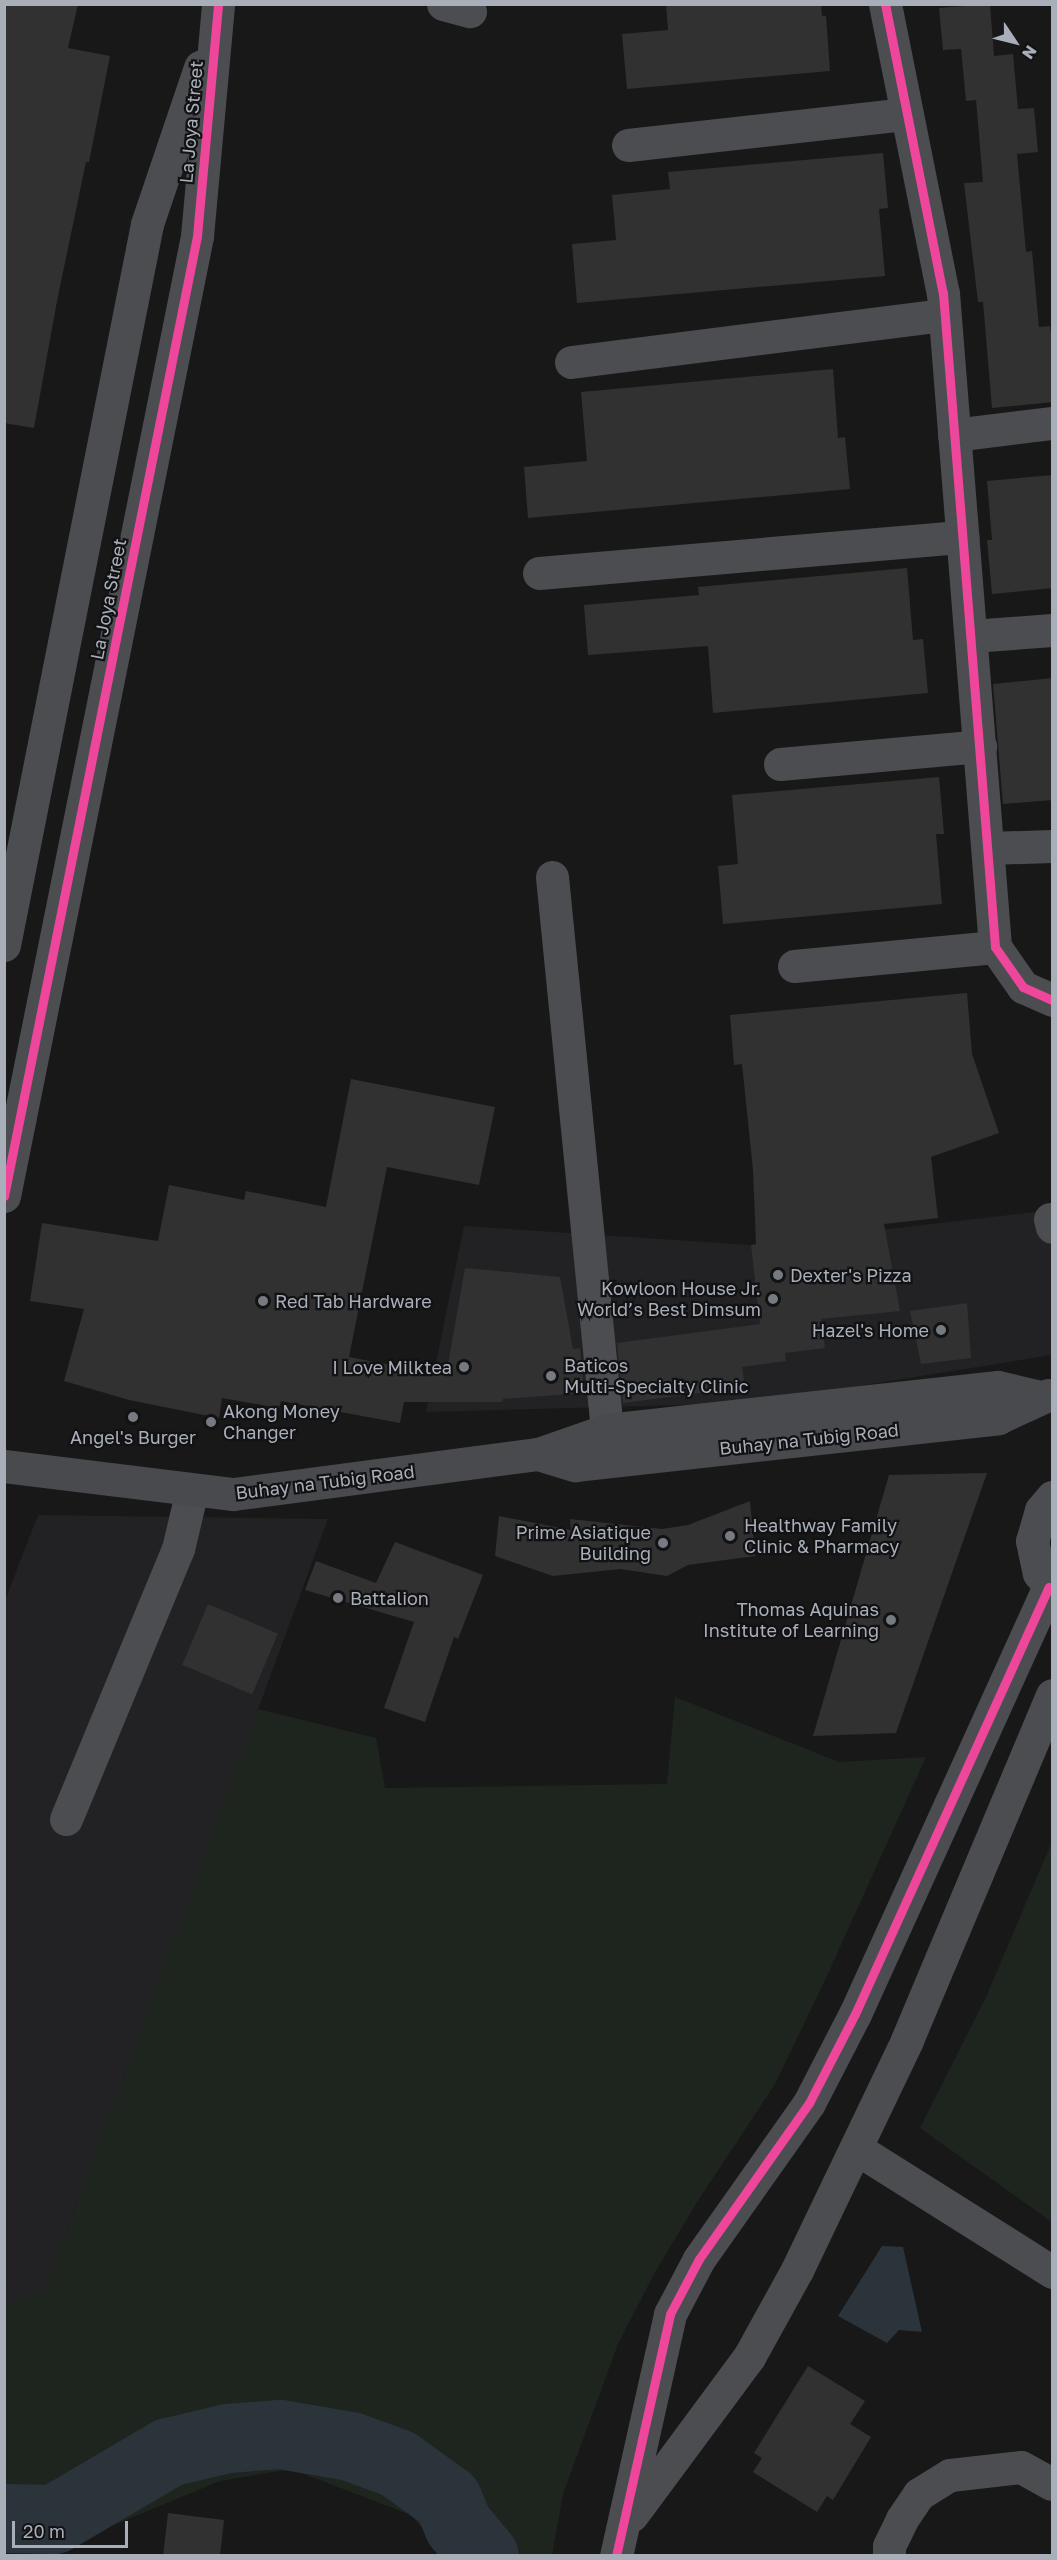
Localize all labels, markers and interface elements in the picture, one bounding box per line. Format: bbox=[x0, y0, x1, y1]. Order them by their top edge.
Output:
north arrow bbox=[985, 12, 1045, 72]
text: N bbox=[1018, 42, 1041, 63]
street label: La Joya Street bbox=[175, 60, 207, 184]
street label: La Joya Street bbox=[86, 537, 130, 661]
place label: Dexter's Pizza bbox=[790, 1264, 912, 1286]
marker: Dexter's Pizza bbox=[771, 1268, 785, 1282]
place label: Kowloon House Jr. World’s Best Dimsum bbox=[577, 1278, 761, 1320]
place label: Red Tab Hardware bbox=[275, 1290, 432, 1312]
marker: Kowloon House Jr. World’s Best Dimsum bbox=[766, 1292, 780, 1306]
marker: Red Tab Hardware bbox=[256, 1294, 270, 1308]
place label: Hazel's Home bbox=[812, 1319, 929, 1341]
marker: Hazel's Home bbox=[934, 1323, 948, 1337]
place label: Baticos Multi-Specialty Clinic bbox=[564, 1355, 749, 1398]
place label: I Love Milktea bbox=[332, 1356, 452, 1378]
marker: I Love Milktea bbox=[457, 1360, 471, 1374]
marker: Baticos Multi-Specialty Clinic bbox=[542, 1367, 560, 1385]
place label: Akong Money Changer bbox=[223, 1401, 340, 1444]
marker: Angel's Burger bbox=[126, 1410, 140, 1424]
marker: Akong Money Changer bbox=[204, 1415, 218, 1429]
street label: Buhay na Tubig Road bbox=[718, 1419, 900, 1459]
place label: Angel's Burger bbox=[70, 1426, 196, 1448]
street label: Buhay na Tubig Road bbox=[234, 1460, 416, 1504]
place label: Healthway Family Clinic & Pharmacy bbox=[744, 1515, 899, 1558]
place label: Prime Asiatique Building bbox=[516, 1522, 651, 1564]
marker: Healthway Family Clinic & Pharmacy bbox=[721, 1527, 739, 1545]
marker: Prime Asiatique Building bbox=[656, 1536, 670, 1550]
place label: Battalion bbox=[350, 1587, 429, 1609]
marker: Battalion bbox=[331, 1591, 345, 1605]
place label: Thomas Aquinas Institute of Learning bbox=[703, 1599, 879, 1642]
marker: Thomas Aquinas Institute of Learning bbox=[884, 1613, 898, 1627]
scale bar bbox=[15, 2509, 130, 2547]
text: 20 m bbox=[23, 2520, 65, 2542]

